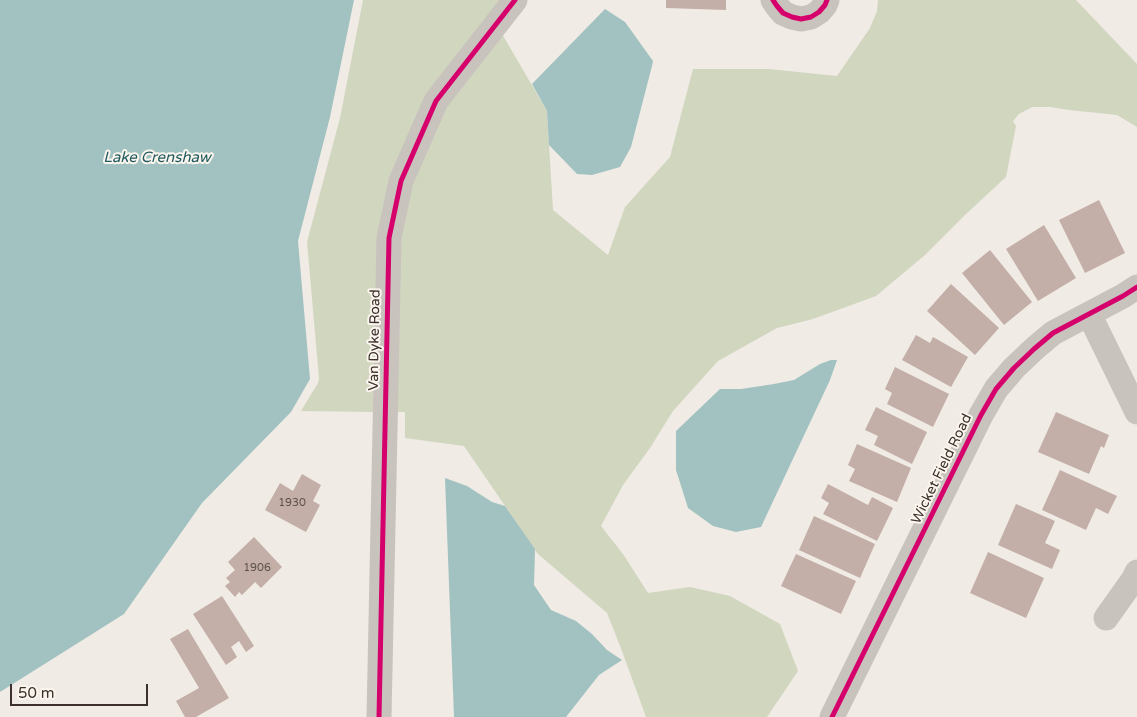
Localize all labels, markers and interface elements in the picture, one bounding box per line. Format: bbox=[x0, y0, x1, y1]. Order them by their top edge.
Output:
water label: Lake Crenshaw bbox=[103, 149, 211, 167]
street label: Van Dyke Road bbox=[366, 289, 384, 391]
street label: Wicket Field Road bbox=[908, 411, 976, 527]
house number: 1930 bbox=[278, 496, 306, 510]
house number: 1906 bbox=[243, 561, 271, 575]
scale bar bbox=[12, 674, 150, 706]
text: 50 m bbox=[18, 684, 55, 702]

